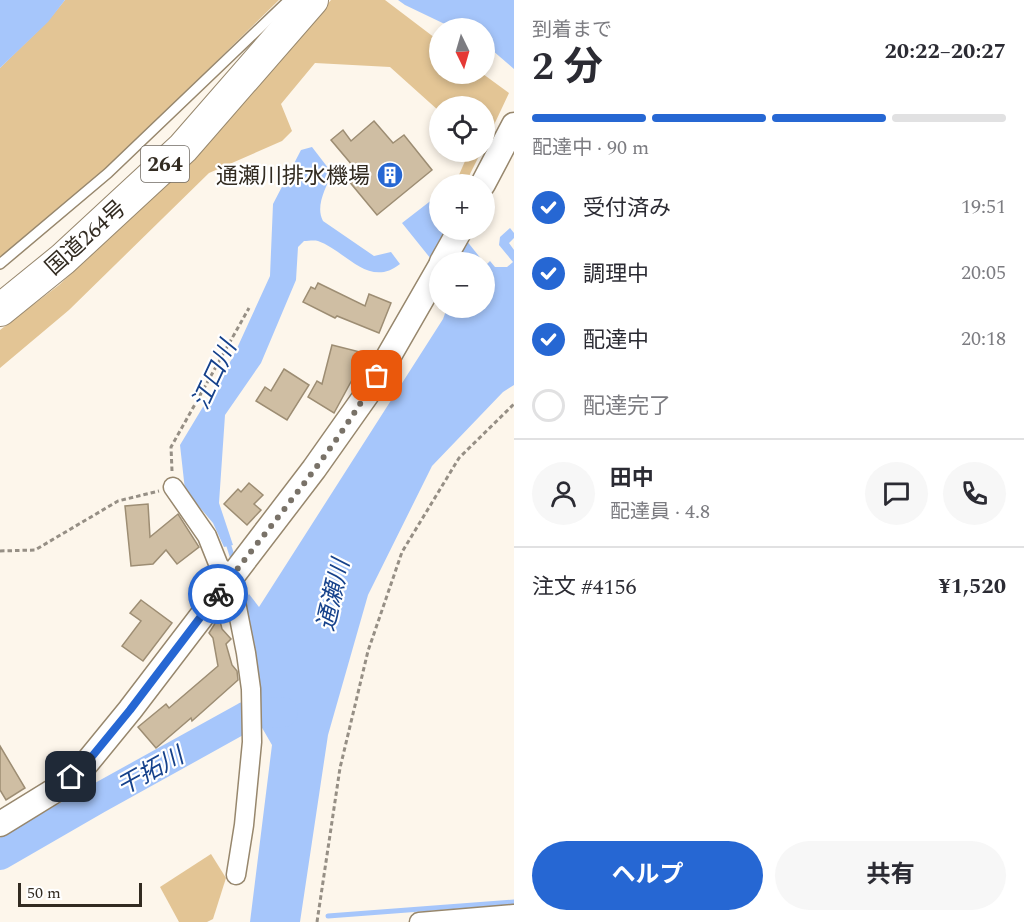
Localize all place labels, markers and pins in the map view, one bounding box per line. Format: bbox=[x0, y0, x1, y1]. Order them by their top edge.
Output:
place label: 通瀬川排水機場 bbox=[216, 160, 370, 193]
building icon: 通瀬川排水機場 bbox=[375, 160, 405, 190]
pin bbox=[351, 350, 402, 401]
pin bbox=[45, 751, 96, 802]

